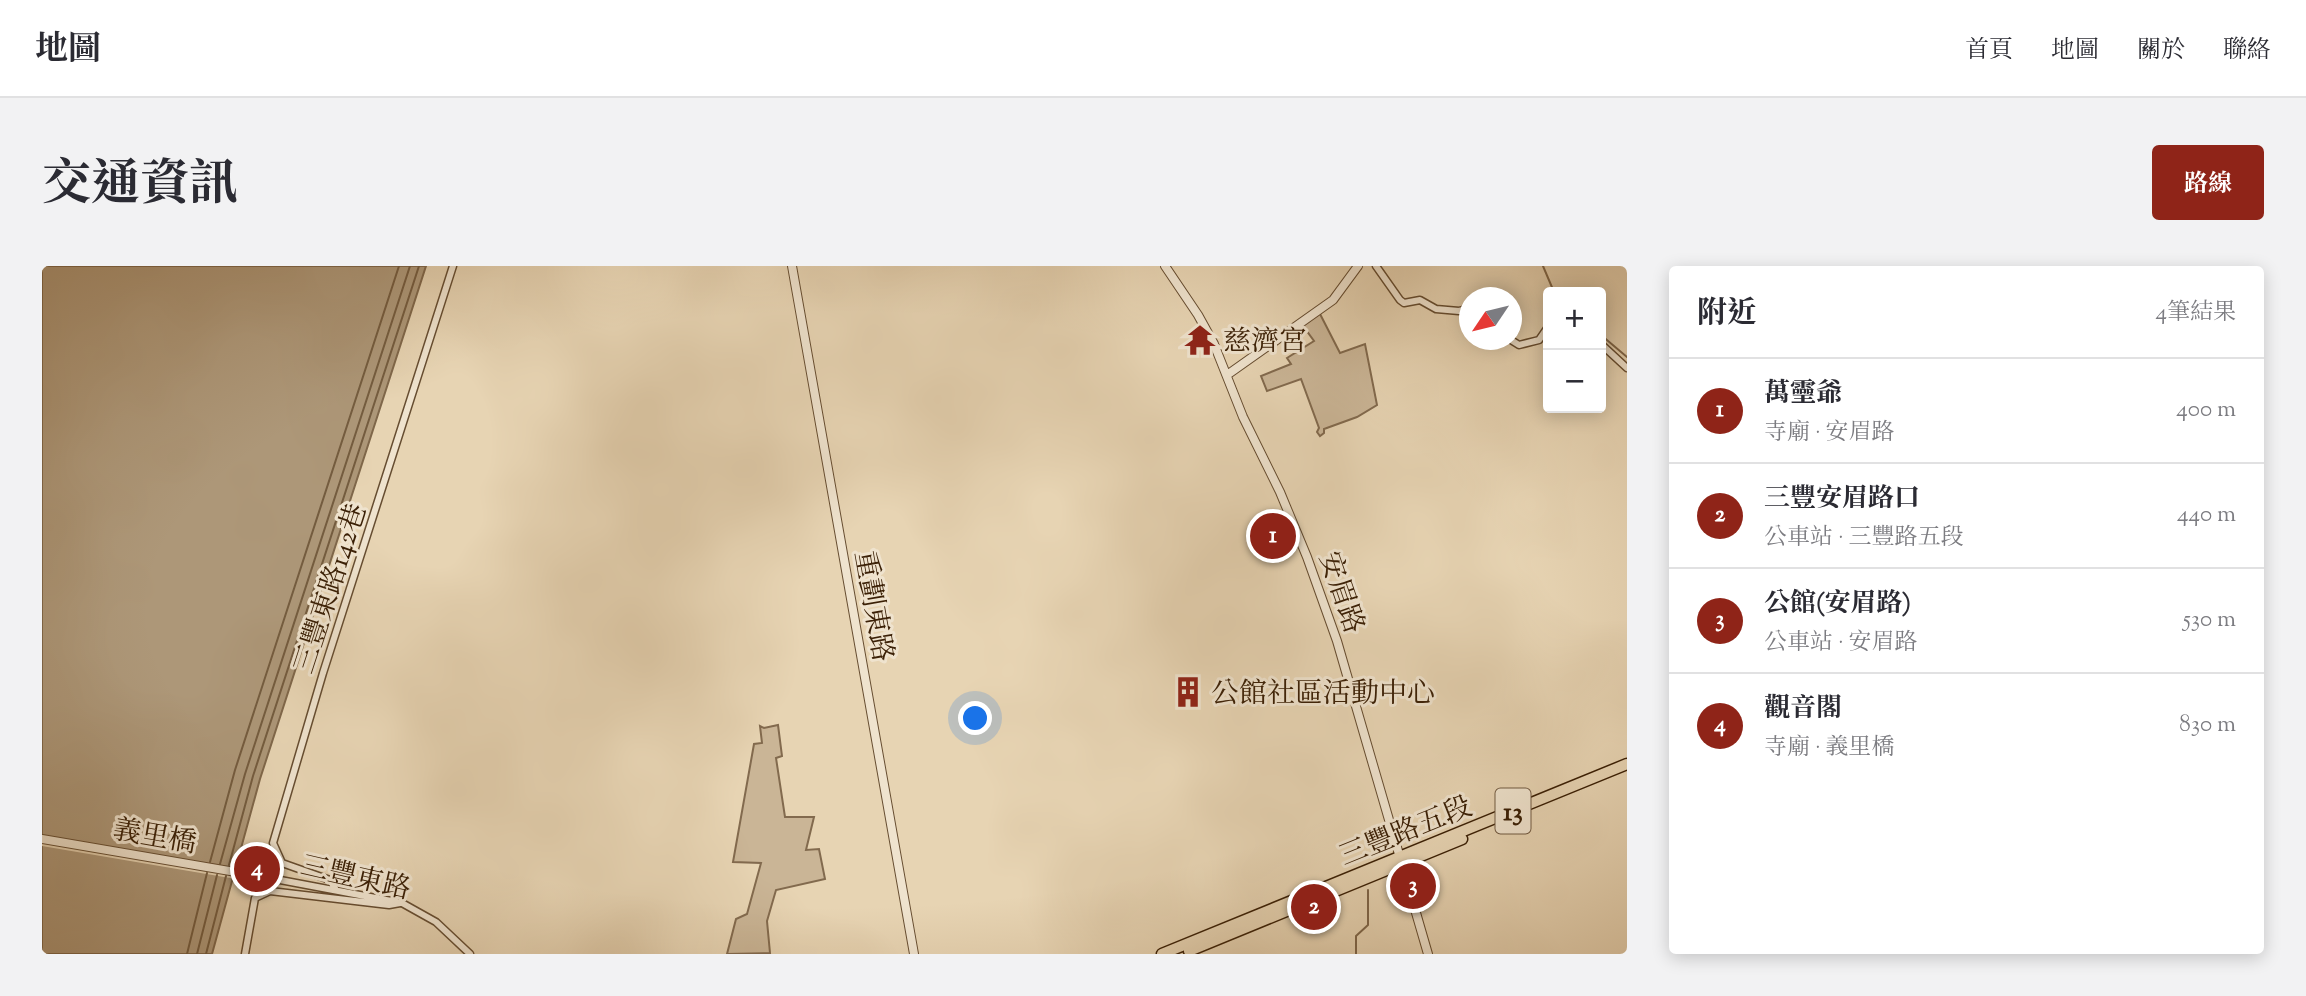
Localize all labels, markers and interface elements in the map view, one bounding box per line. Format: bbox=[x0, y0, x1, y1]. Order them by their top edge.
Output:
text: 地圖 bbox=[35, 27, 101, 75]
text: 首頁 bbox=[1965, 34, 2013, 68]
text: 地圖 bbox=[2051, 34, 2099, 68]
text: 關於 bbox=[2137, 34, 2185, 68]
text: 聯絡 bbox=[2223, 34, 2271, 68]
button: 路線 bbox=[2152, 145, 2264, 220]
text: 交通資訊 bbox=[42, 152, 238, 222]
north arrow bbox=[1459, 287, 1522, 350]
map controls bbox=[1543, 287, 1606, 413]
button: + bbox=[1543, 287, 1606, 350]
text: 附近 bbox=[1697, 293, 1757, 336]
text: 4筆結果 bbox=[2155, 297, 2236, 330]
temple icon: 慈濟宮 bbox=[1183, 323, 1217, 357]
place label: 慈濟宮 bbox=[1223, 323, 1307, 363]
button: − bbox=[1543, 350, 1606, 413]
text: 萬𤫊爺 bbox=[1764, 376, 1842, 413]
text: 1 bbox=[1716, 394, 1724, 427]
text: 400 m bbox=[2176, 394, 2236, 427]
text: 寺廟 · 安眉路 bbox=[1764, 417, 1895, 450]
text: 三豐安眉路口 bbox=[1764, 481, 1920, 518]
street label: 三豐東路142巷 bbox=[286, 499, 378, 679]
text: 2 bbox=[1715, 499, 1725, 532]
text: 440 m bbox=[2177, 499, 2236, 532]
pin: 1 bbox=[1250, 510, 1296, 562]
text: 公車站 · 三豐路五段 bbox=[1764, 522, 1964, 555]
street label: 安眉路 bbox=[1308, 547, 1373, 639]
street label: 重劃東路 bbox=[843, 548, 901, 665]
text: 公館(安眉路) bbox=[1764, 586, 1911, 623]
text: 3 bbox=[1715, 604, 1725, 637]
text: 530 m bbox=[2183, 604, 2236, 637]
text: 公車站 · 安眉路 bbox=[1764, 627, 1918, 660]
building icon: 公館社區活動中心 bbox=[1171, 675, 1205, 709]
place label: 公館社區活動中心 bbox=[1211, 675, 1435, 715]
text: 觀音閣 bbox=[1764, 691, 1842, 728]
your location bbox=[958, 701, 992, 735]
text: 4 bbox=[1714, 709, 1726, 742]
text: 830 m bbox=[2179, 709, 2236, 742]
text: 寺廟 · 義里橋 bbox=[1764, 732, 1895, 765]
street label: 三豐路五段 bbox=[1334, 788, 1479, 878]
road number: 13 bbox=[1496, 789, 1530, 834]
street label: 義里橋 bbox=[110, 811, 199, 865]
pin: 4 bbox=[234, 843, 280, 895]
street label: 三豐東路 bbox=[296, 847, 414, 911]
pin: 3 bbox=[1390, 860, 1436, 912]
pin: 2 bbox=[1291, 881, 1337, 933]

